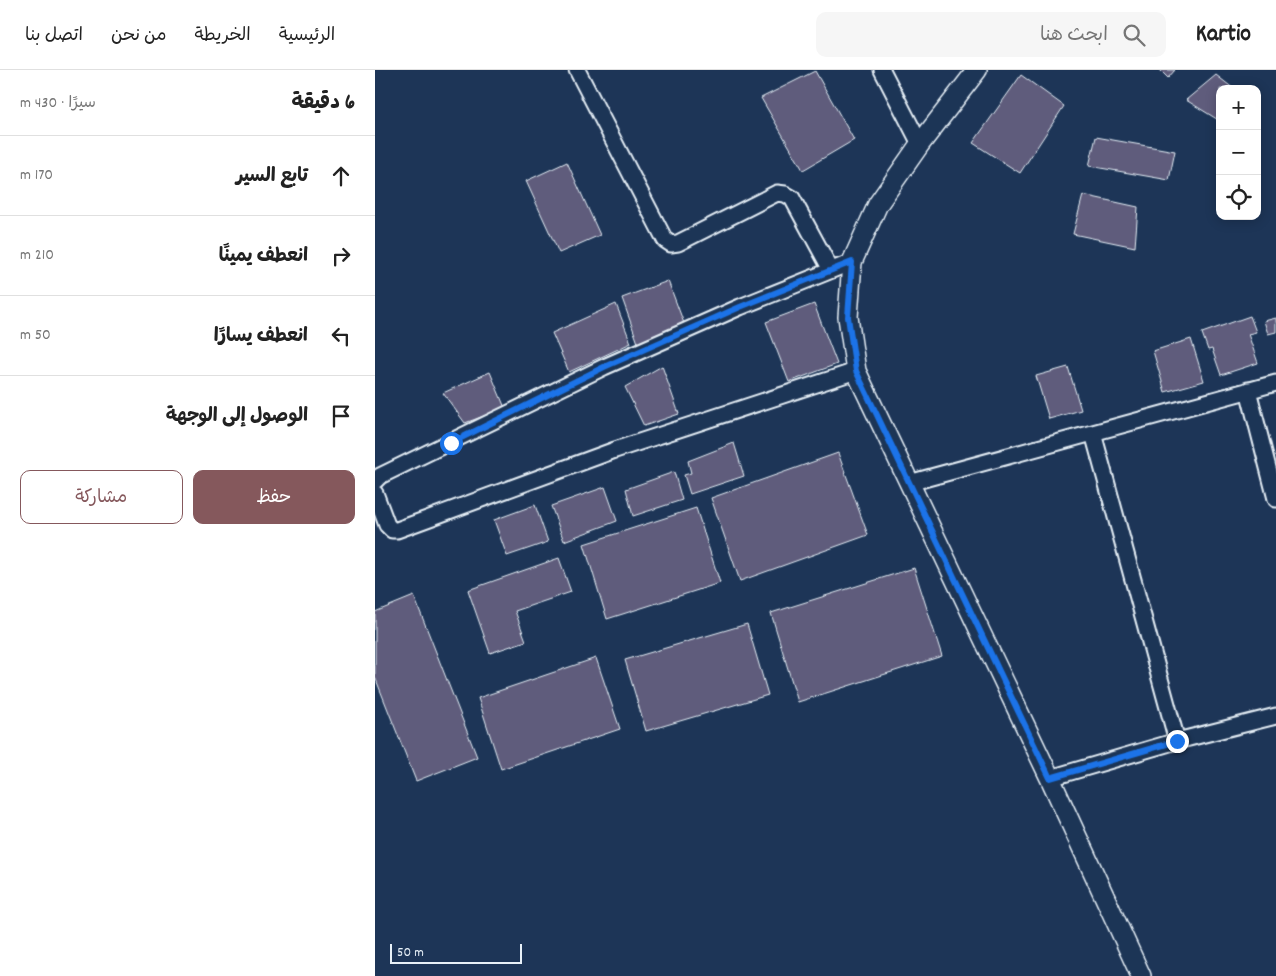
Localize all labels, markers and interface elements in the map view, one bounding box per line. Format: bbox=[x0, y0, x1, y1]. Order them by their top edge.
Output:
search box bbox=[816, 12, 1166, 57]
text: Kartio bbox=[1196, 18, 1251, 52]
icon: search bbox=[1120, 21, 1148, 49]
text: ابحث هنا bbox=[1040, 23, 1108, 50]
text: اتصل بنا bbox=[25, 24, 83, 49]
text: من نحن bbox=[111, 24, 167, 49]
text: الخريطة bbox=[195, 24, 251, 49]
text: الرئيسية bbox=[279, 24, 335, 49]
map controls bbox=[1216, 85, 1261, 220]
button: + bbox=[1216, 85, 1261, 130]
text: 6 دقيقة bbox=[291, 89, 355, 119]
text: سيرًا · 430 m bbox=[20, 92, 96, 115]
button: − bbox=[1216, 130, 1261, 175]
icon: ahead bbox=[327, 162, 355, 190]
text: 170 m bbox=[20, 164, 53, 187]
text: تابع السير bbox=[236, 164, 308, 191]
button: locate bbox=[1216, 175, 1261, 220]
icon: right bbox=[327, 242, 355, 270]
text: 210 m bbox=[20, 244, 54, 267]
text: انعطف يمينًا bbox=[219, 244, 308, 271]
icon: left bbox=[327, 322, 355, 350]
text: 50 m bbox=[20, 324, 51, 347]
text: انعطف يسارًا bbox=[214, 324, 308, 351]
icon: arrive bbox=[327, 402, 355, 430]
text: الوصول إلى الوجهة bbox=[166, 404, 308, 431]
route start bbox=[440, 432, 463, 455]
button: مشاركة bbox=[20, 470, 183, 524]
button: حفظ bbox=[193, 470, 355, 524]
route end bbox=[1166, 730, 1189, 753]
scale bar bbox=[390, 941, 523, 964]
text: 50 m bbox=[397, 943, 424, 963]

